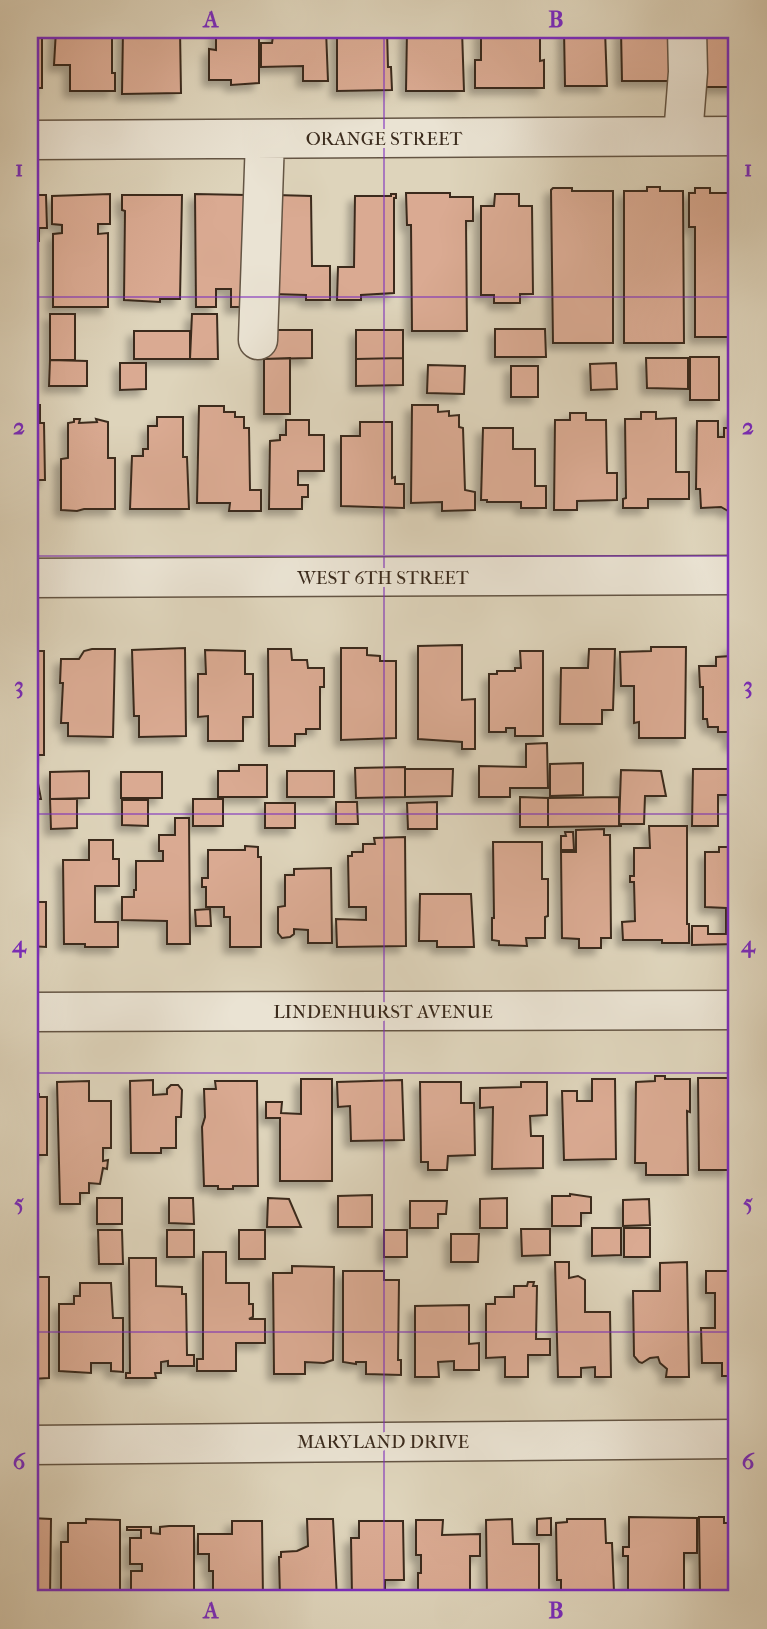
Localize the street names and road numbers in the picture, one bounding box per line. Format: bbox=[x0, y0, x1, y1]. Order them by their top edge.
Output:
street label: ORANGE STREET bbox=[306, 128, 463, 150]
street label: WEST 6TH STREET bbox=[296, 567, 469, 589]
street label: LINDENHURST AVENUE bbox=[273, 1001, 493, 1023]
street label: MARYLAND DRIVE bbox=[297, 1431, 469, 1453]

